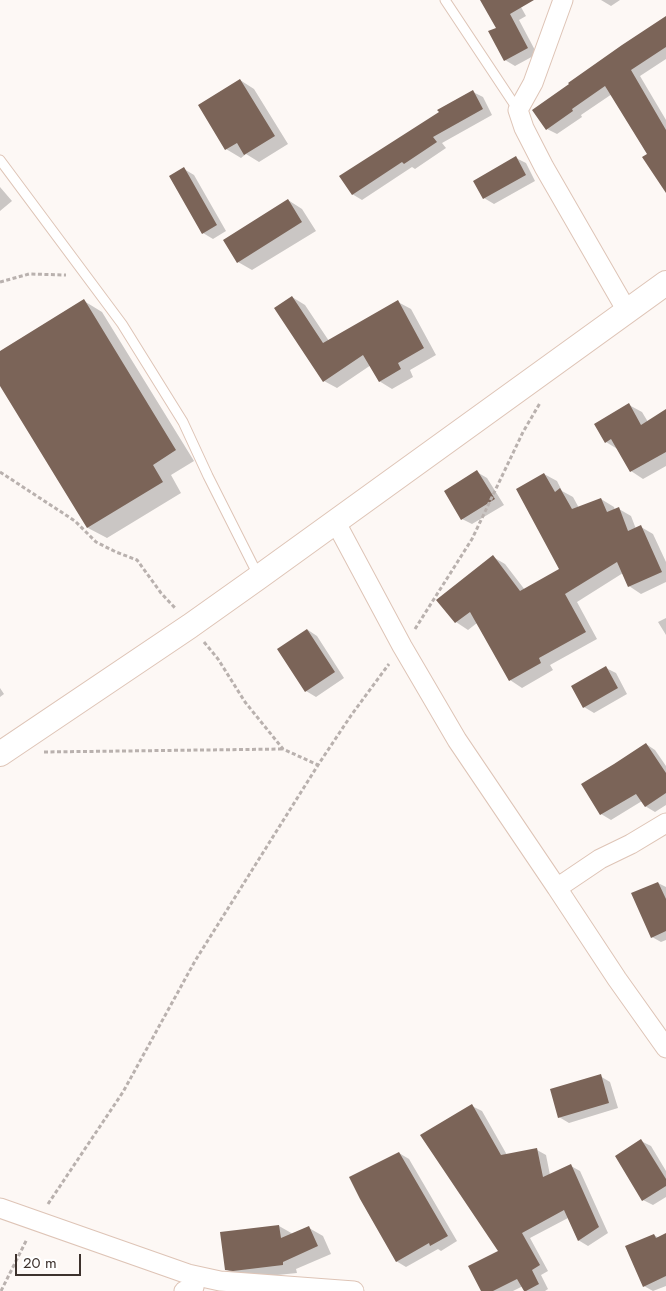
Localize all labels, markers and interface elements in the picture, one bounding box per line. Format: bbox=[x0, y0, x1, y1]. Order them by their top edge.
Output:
scale bar bbox=[18, 1244, 84, 1276]
text: 20 m bbox=[23, 1252, 57, 1274]

